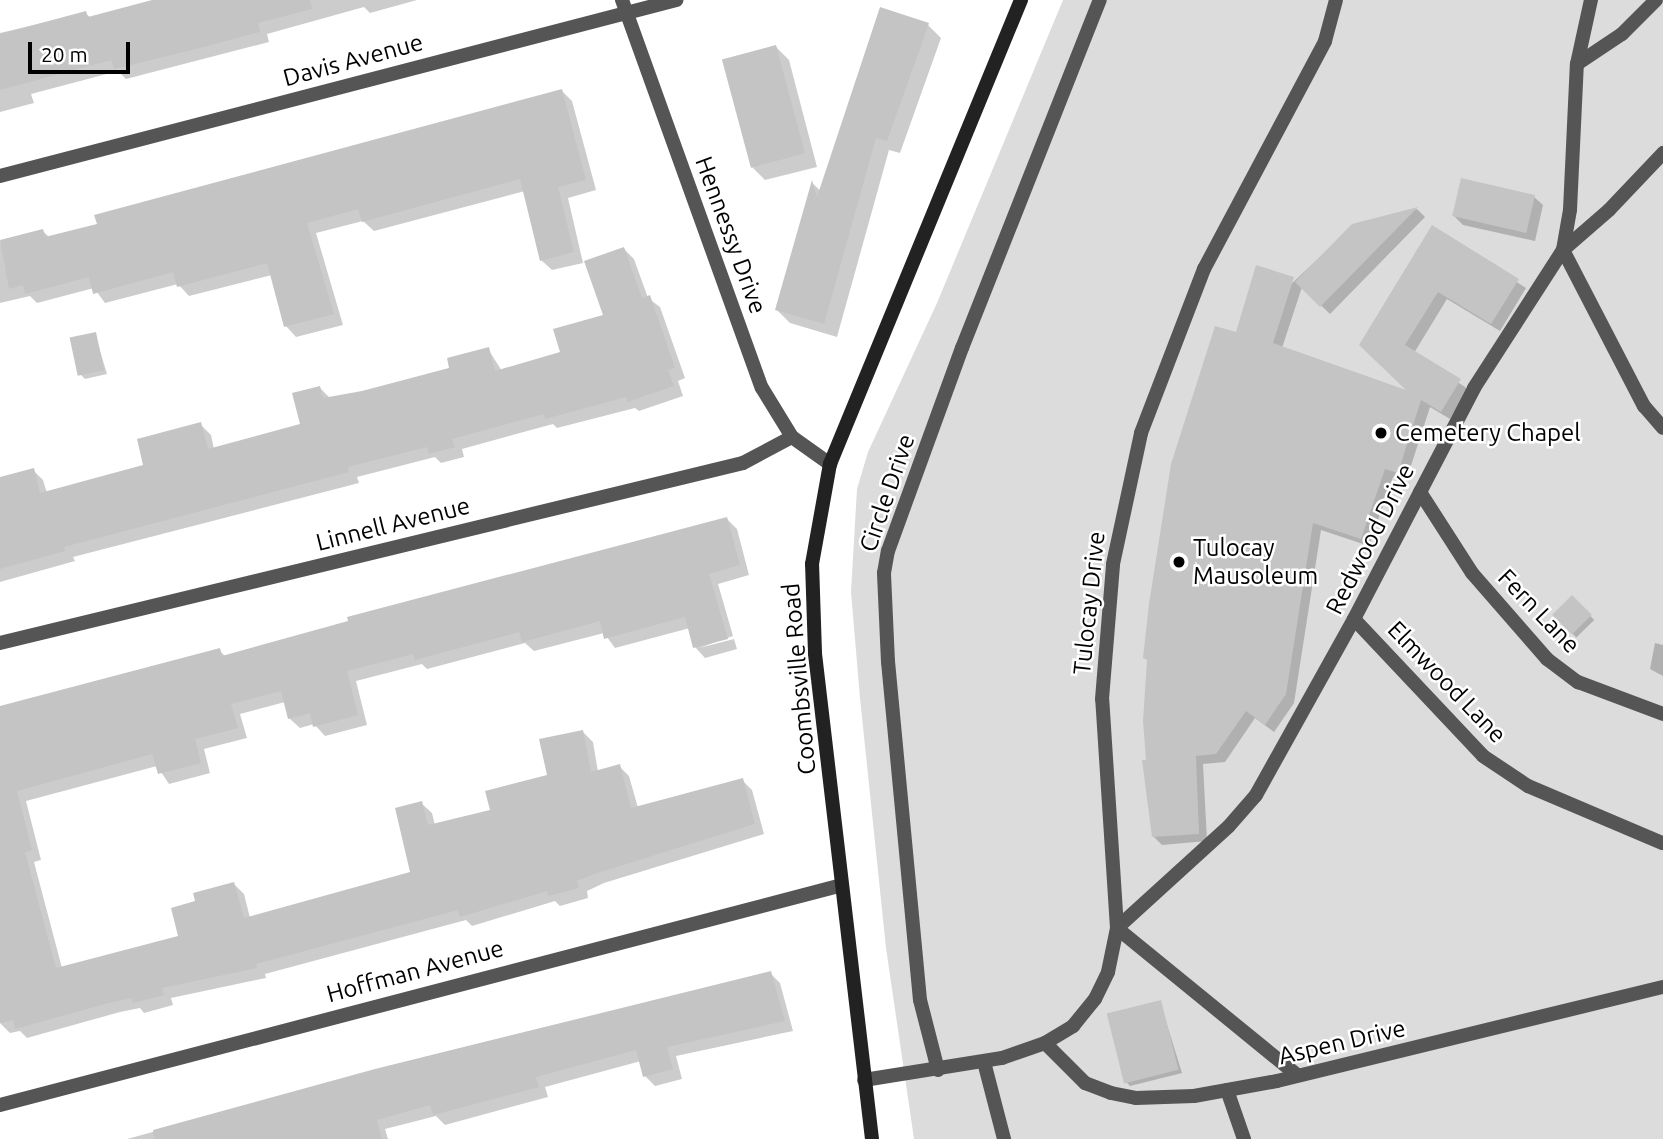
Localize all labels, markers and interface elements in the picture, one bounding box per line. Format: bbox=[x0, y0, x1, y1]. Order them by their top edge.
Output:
scale bar bbox=[32, 28, 133, 72]
street label: Davis Avenue bbox=[280, 28, 426, 92]
text: 20 m bbox=[41, 42, 88, 66]
street label: Hennessy Drive bbox=[689, 152, 773, 318]
place label: Cemetery Chapel bbox=[1395, 419, 1581, 447]
marker: Cemetery Chapel bbox=[1373, 425, 1389, 441]
street label: Circle Drive bbox=[853, 430, 921, 556]
street label: Redwood Drive bbox=[1320, 459, 1420, 619]
street label: Linnell Avenue bbox=[313, 491, 473, 557]
street label: Tulocay Drive bbox=[1067, 530, 1111, 676]
place label: Tulocay Mausoleum bbox=[1193, 534, 1318, 590]
marker: Tulocay Mausoleum bbox=[1171, 554, 1187, 570]
street label: Fern Lane bbox=[1492, 563, 1586, 659]
street label: Coombsville Road bbox=[776, 582, 822, 776]
street label: Elmwood Lane bbox=[1382, 615, 1512, 749]
street label: Hoffman Avenue bbox=[323, 934, 507, 1008]
street label: Aspen Drive bbox=[1276, 1013, 1408, 1071]

